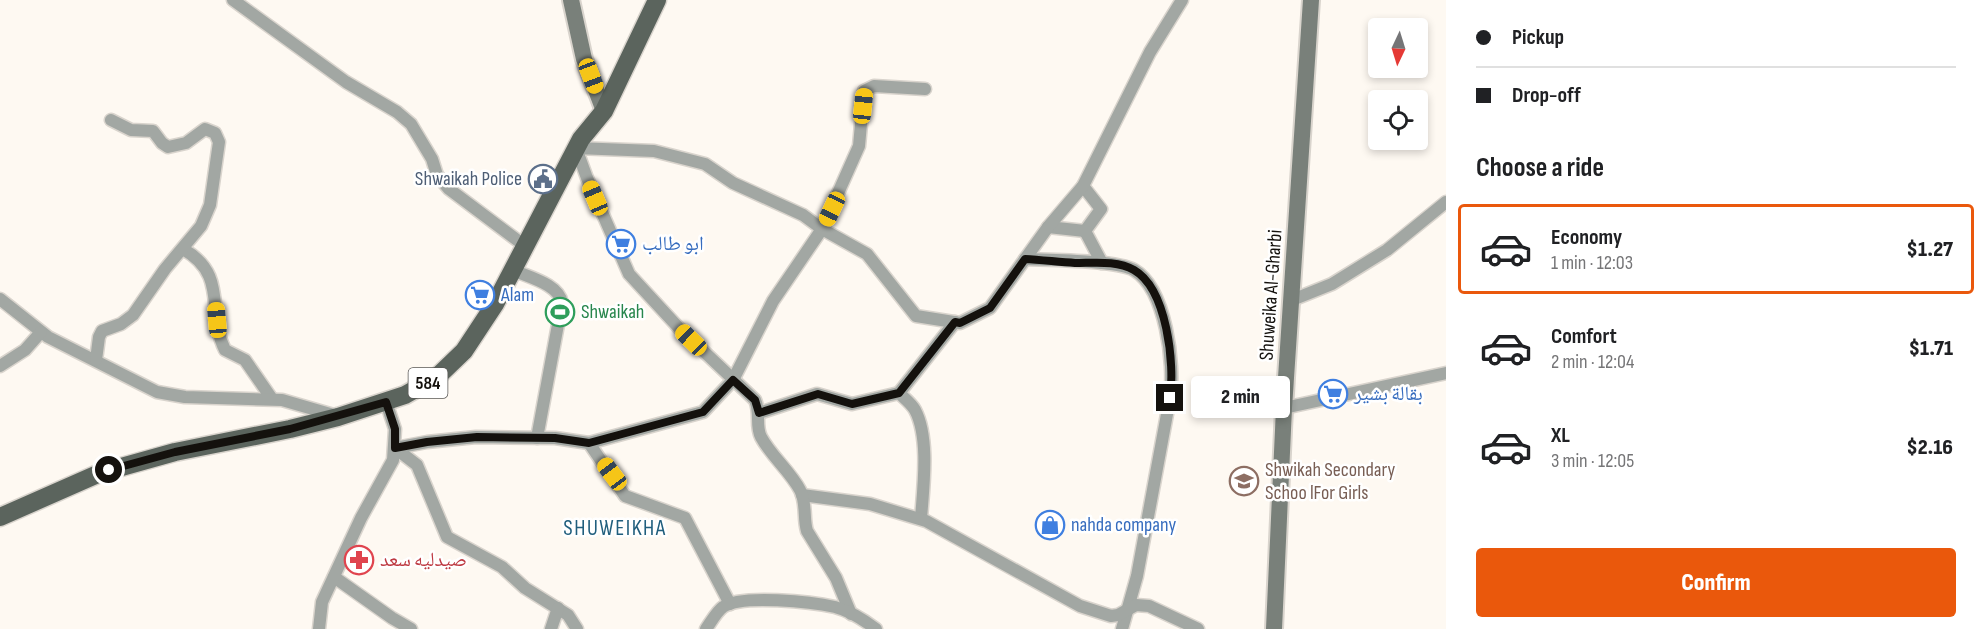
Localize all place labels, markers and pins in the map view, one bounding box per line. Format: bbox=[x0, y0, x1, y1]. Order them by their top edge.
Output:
public building icon: Shwaikah Police bbox=[527, 163, 559, 195]
place label: Shwaikah Police bbox=[415, 167, 522, 191]
supermarket icon: ابو طالب bbox=[605, 228, 637, 260]
place label: ابو طالب bbox=[642, 232, 704, 256]
supermarket icon: Alam bbox=[464, 279, 496, 311]
place label: Alam bbox=[500, 283, 534, 307]
sports icon: Shwaikah bbox=[544, 296, 576, 328]
place label: Shwaikah bbox=[581, 300, 644, 324]
supermarket icon: بقالة بشير bbox=[1317, 378, 1349, 410]
place label: بقالة بشير bbox=[1353, 382, 1423, 406]
place label: Shwikah Secondary Schoo lFor Girls bbox=[1265, 458, 1395, 505]
school or university icon: Shwikah Secondary Schoo lFor Girls bbox=[1228, 465, 1260, 497]
shop icon: nahda company bbox=[1034, 509, 1066, 541]
place label: nahda company bbox=[1071, 513, 1177, 537]
pharmacy icon: صيدليه سعد bbox=[343, 544, 375, 576]
place label: صيدليه سعد bbox=[380, 548, 467, 572]

